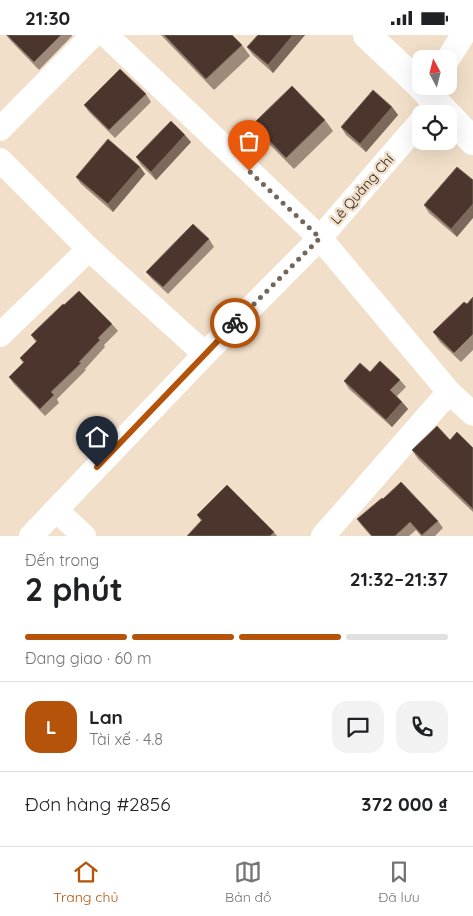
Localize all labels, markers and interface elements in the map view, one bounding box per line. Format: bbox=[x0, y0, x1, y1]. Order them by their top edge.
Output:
text: 21:30 bbox=[25, 6, 70, 30]
north arrow bbox=[412, 50, 458, 95]
map controls bbox=[412, 50, 457, 150]
button: locate bbox=[412, 105, 457, 150]
pin bbox=[228, 120, 270, 171]
icon: bag bbox=[235, 127, 263, 155]
street label: Lê Quảng Chí bbox=[327, 150, 397, 228]
courier bbox=[210, 298, 260, 348]
icon: bike bbox=[221, 309, 249, 337]
pin bbox=[76, 416, 118, 467]
icon: home bbox=[83, 423, 111, 451]
text: Đến trong bbox=[25, 550, 99, 570]
text: 21:32–21:37 bbox=[350, 567, 448, 591]
text: 2 phút bbox=[25, 569, 123, 609]
text: Đang giao · 60 m bbox=[25, 648, 152, 668]
button: chat bbox=[332, 701, 384, 753]
button: phone bbox=[396, 701, 448, 753]
text: Lan bbox=[89, 705, 123, 729]
text: L bbox=[46, 715, 56, 739]
text: Tài xế · 4.8 bbox=[89, 729, 163, 749]
text: Đơn hàng #2856 bbox=[25, 792, 170, 816]
text: 372 000 ₫ bbox=[361, 792, 448, 816]
tab: Trang chủ bbox=[53, 858, 118, 906]
tab: Bản đồ bbox=[225, 858, 272, 906]
tab: Đã lưu bbox=[378, 858, 420, 906]

